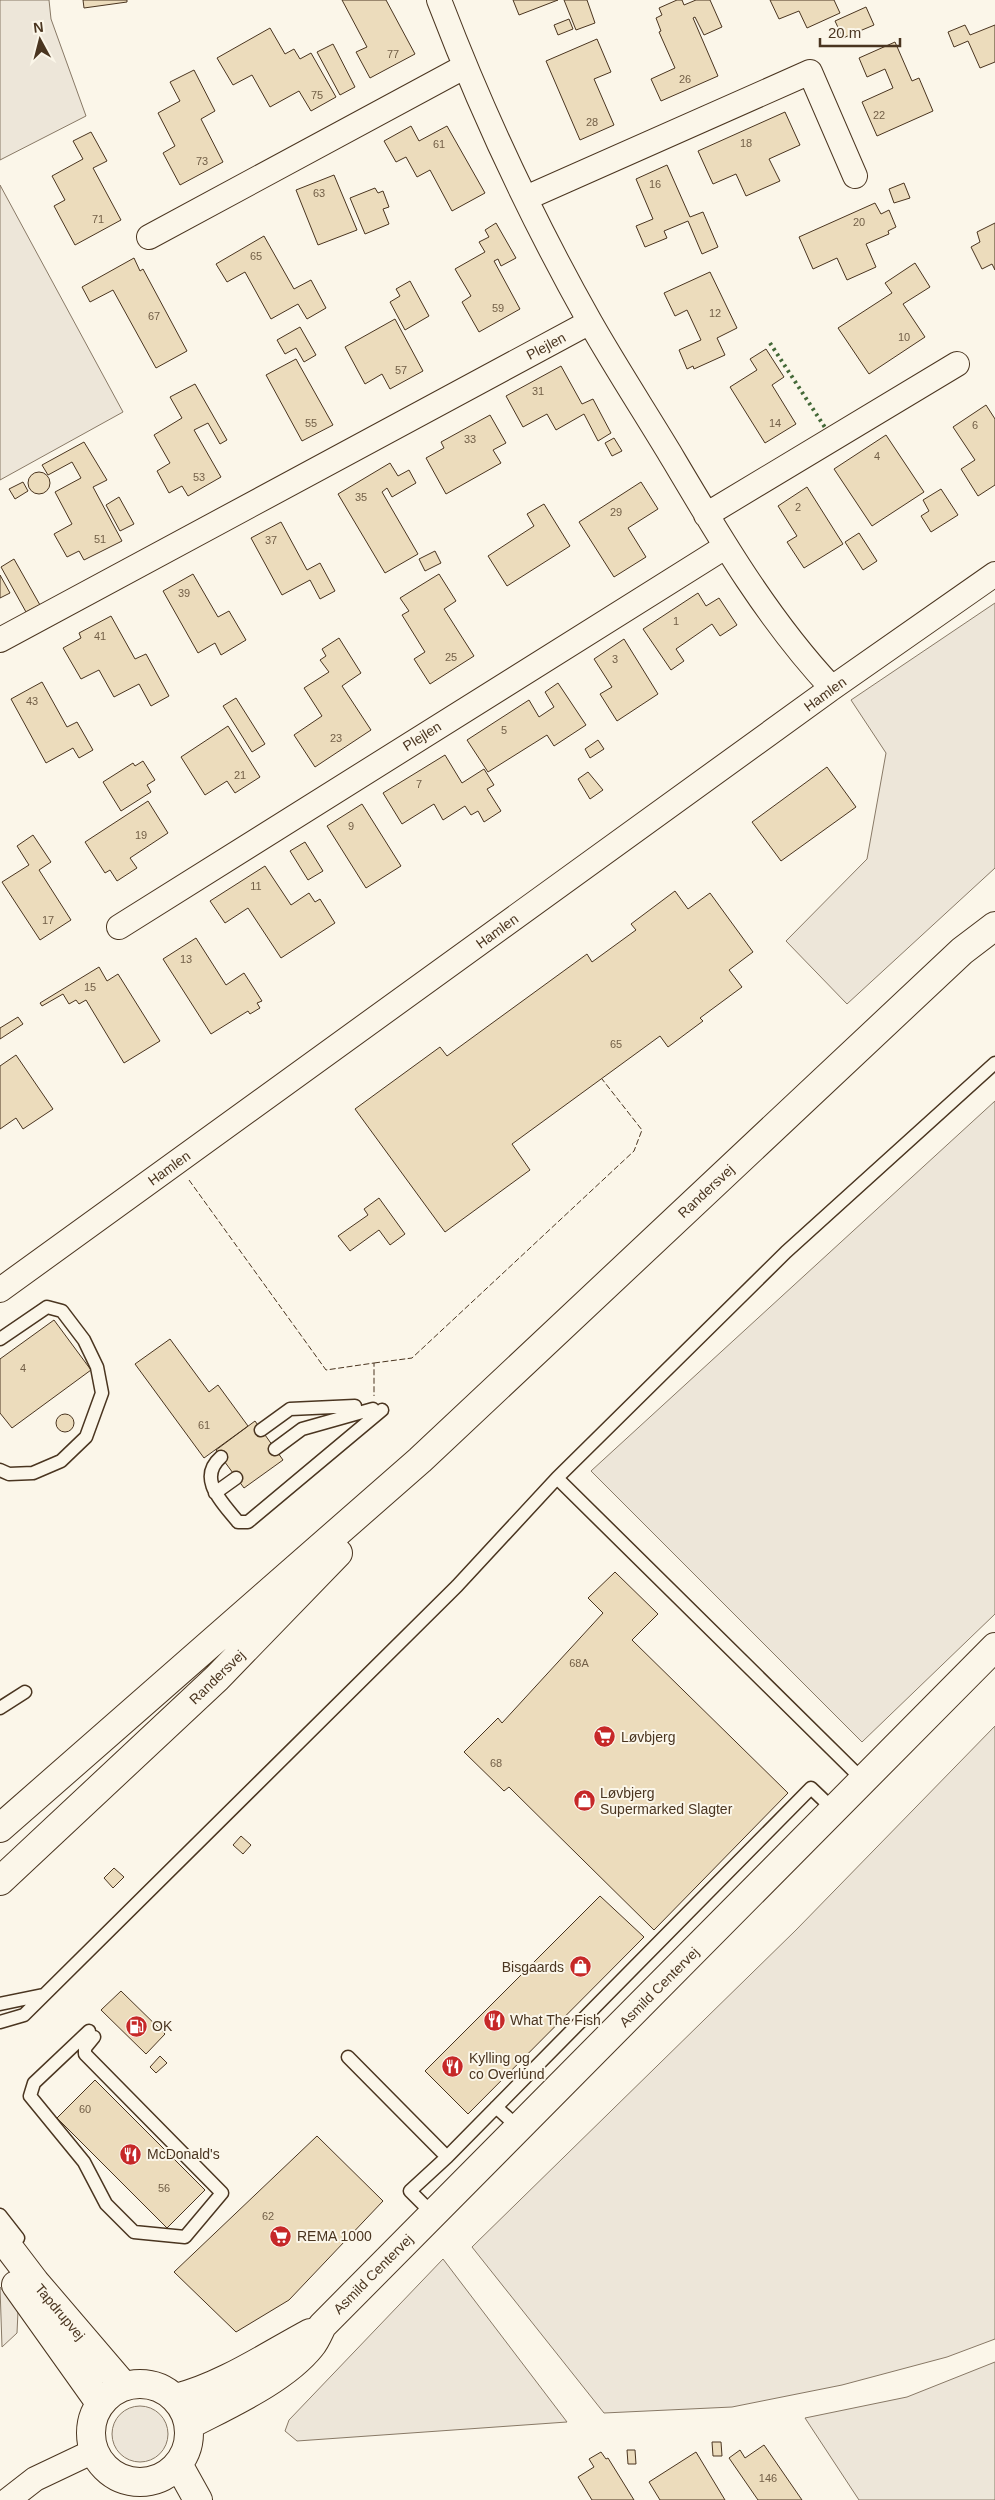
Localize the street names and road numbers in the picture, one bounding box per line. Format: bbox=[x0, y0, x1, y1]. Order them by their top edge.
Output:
street label: Plejlen bbox=[524, 329, 568, 363]
street label: Hamlen bbox=[801, 673, 849, 715]
street label: Plejlen bbox=[400, 718, 444, 754]
street label: Hamlen bbox=[473, 910, 521, 952]
street label: Hamlen bbox=[145, 1147, 193, 1189]
street label: Randersvej bbox=[675, 1161, 737, 1221]
street label: Randersvej bbox=[186, 1647, 248, 1707]
street label: Asmild Centervej bbox=[616, 1944, 702, 2030]
street label: Asmild Centervej bbox=[330, 2231, 416, 2317]
street label: Tapdrupvej bbox=[32, 2281, 88, 2343]

